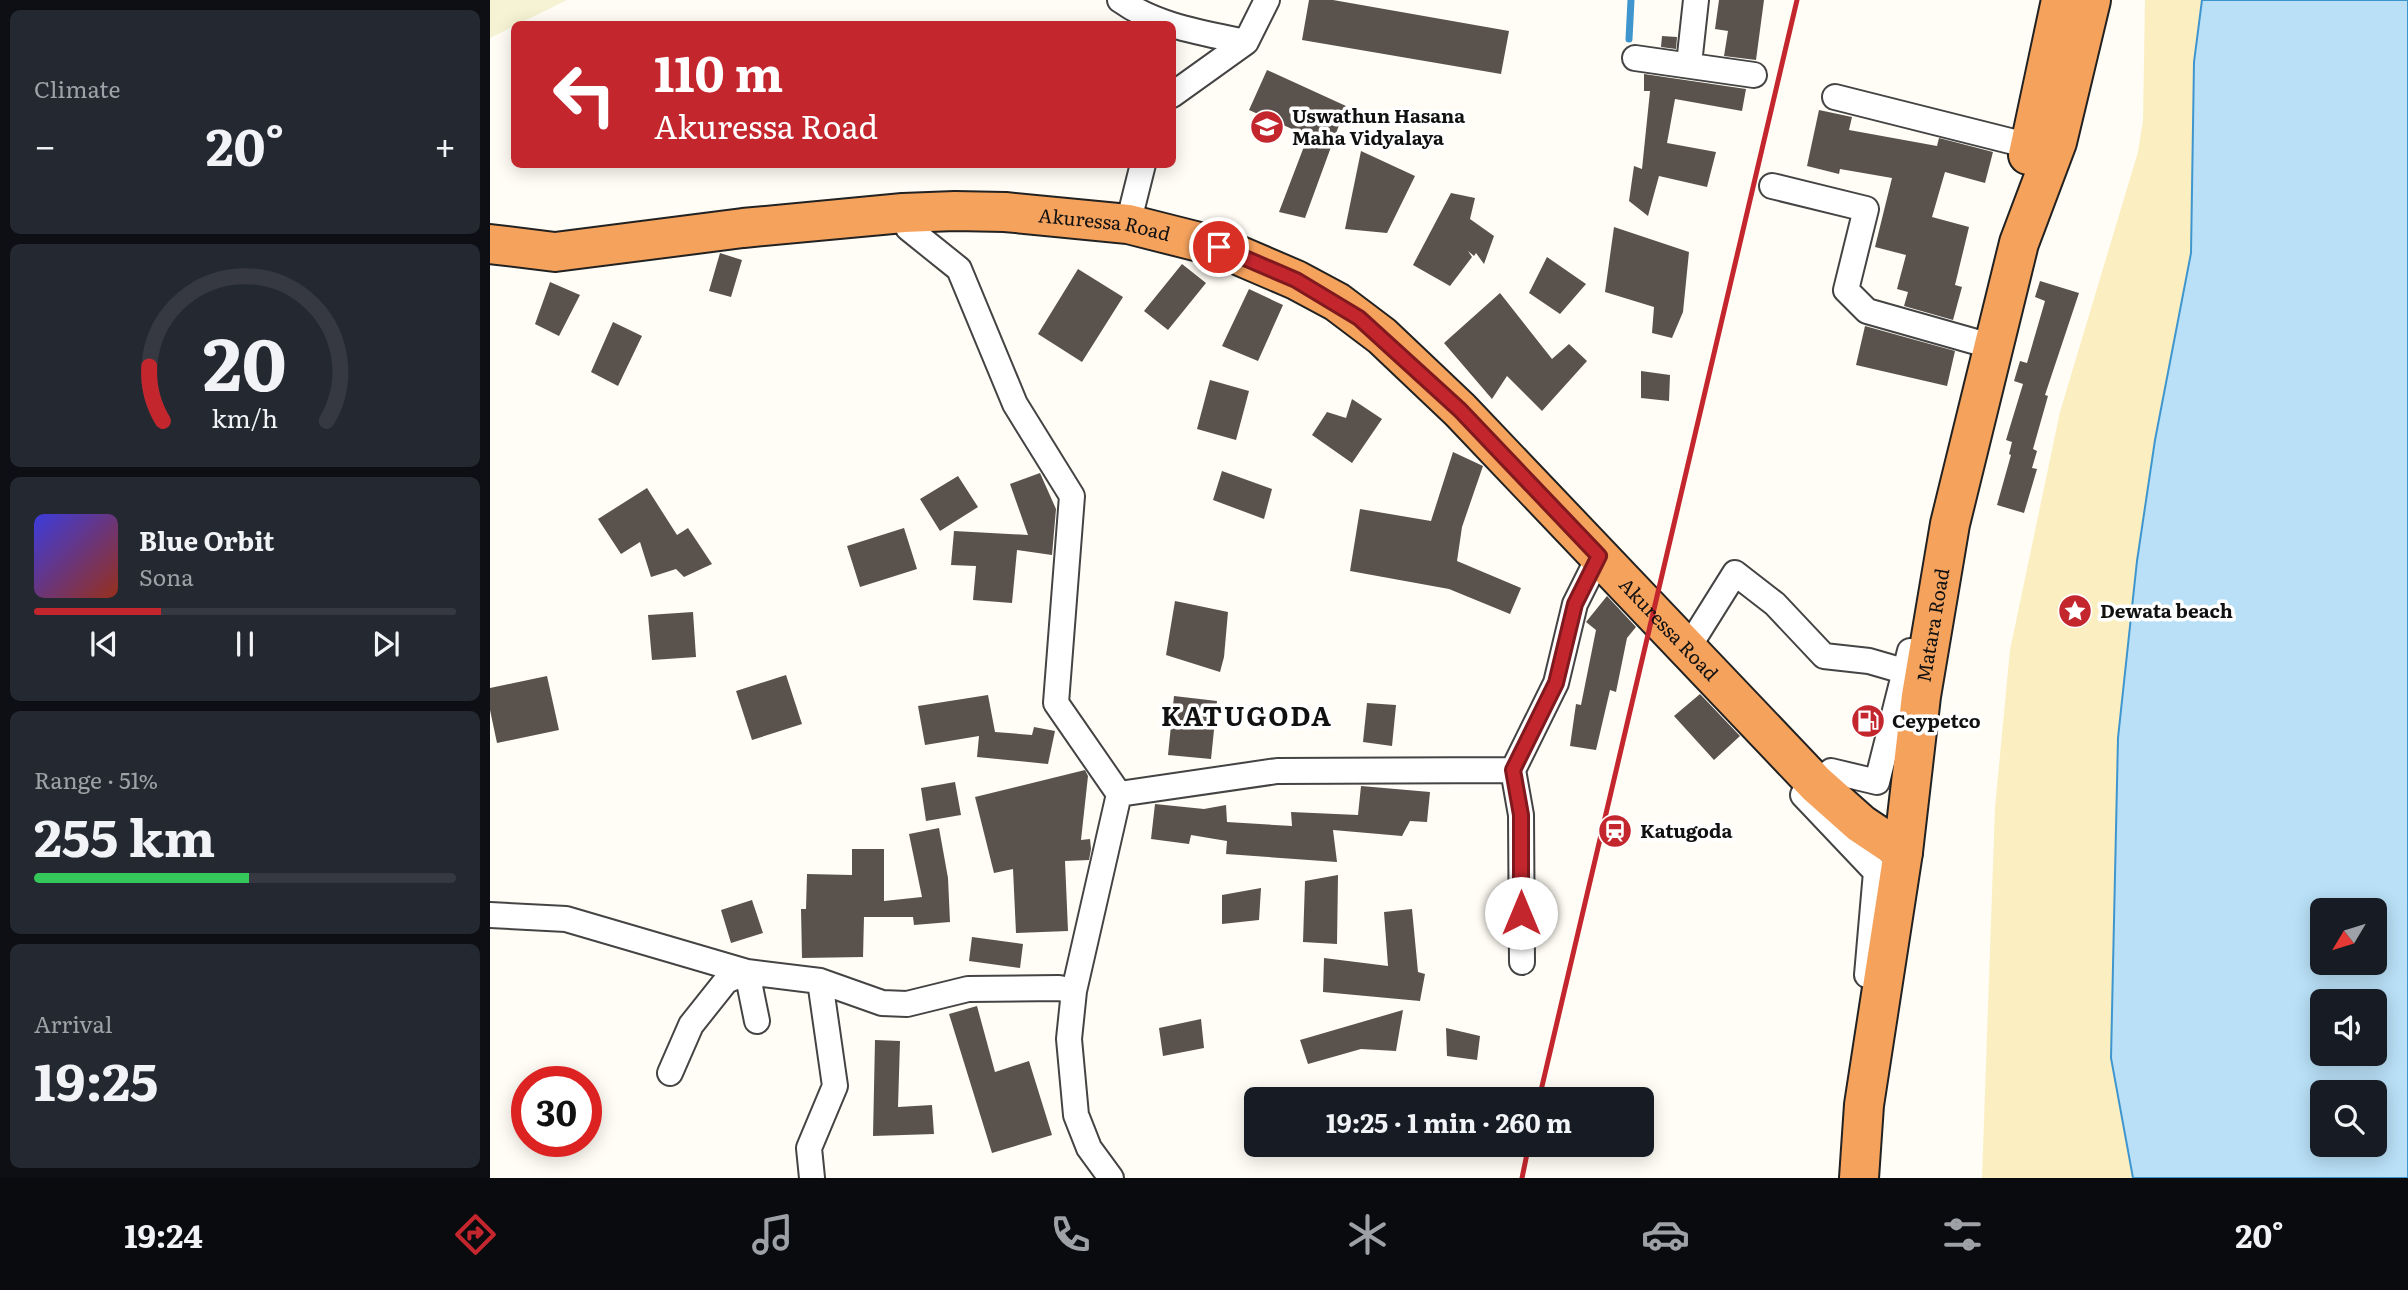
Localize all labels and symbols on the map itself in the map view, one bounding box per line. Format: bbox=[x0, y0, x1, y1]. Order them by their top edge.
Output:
place label: Uswathun Hasana Maha Vidyalaya bbox=[1292, 101, 1465, 151]
school or university icon: Uswathun Hasana Maha Vidyalaya bbox=[1248, 108, 1286, 146]
street label: Akuressa Road bbox=[1037, 200, 1174, 247]
pin bbox=[1189, 217, 1249, 277]
street label: Matara Road bbox=[1909, 566, 1955, 684]
street label: Akuressa Road bbox=[1613, 571, 1726, 687]
place icon: Dewata beach bbox=[2056, 592, 2094, 630]
place label: Dewata beach bbox=[2100, 596, 2233, 624]
district label: KATUGODA bbox=[1161, 695, 1333, 734]
fuel station icon: Ceypetco bbox=[1849, 702, 1887, 740]
place label: Ceypetco bbox=[1892, 706, 1981, 734]
station icon: Katugoda bbox=[1596, 812, 1634, 850]
place label: Katugoda bbox=[1640, 816, 1732, 844]
position arrow bbox=[1484, 876, 1558, 950]
north arrow bbox=[2310, 898, 2387, 975]
speed limit sign: 30 bbox=[511, 1066, 602, 1157]

